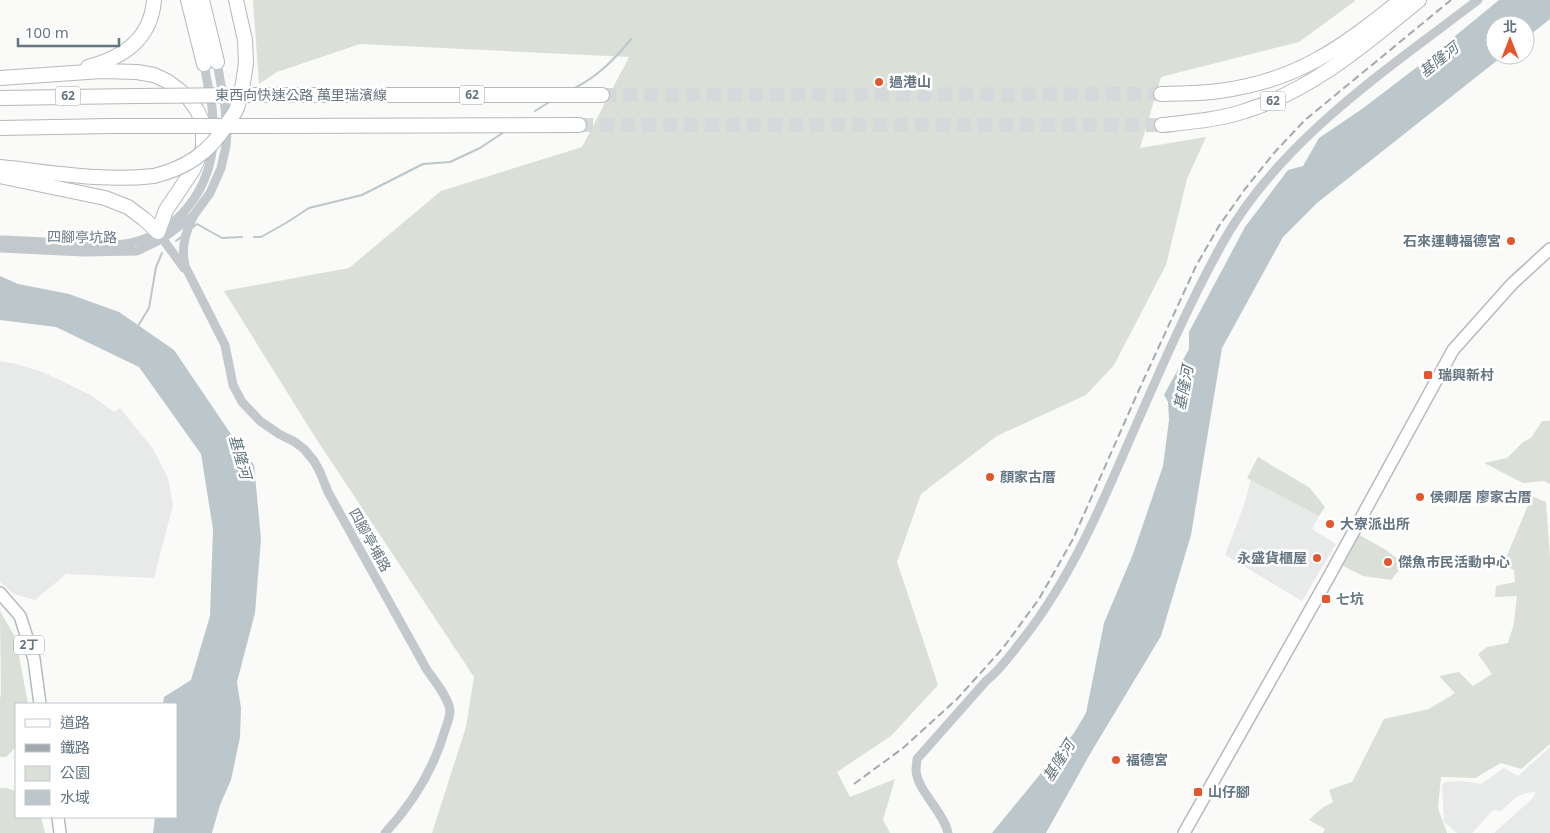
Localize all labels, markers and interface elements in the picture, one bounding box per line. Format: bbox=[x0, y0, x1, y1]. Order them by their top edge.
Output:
scale bar bbox=[18, 15, 119, 47]
north arrow bbox=[1485, 15, 1535, 65]
text: 北 bbox=[1503, 17, 1517, 36]
text: 100 m bbox=[25, 22, 69, 42]
water label: 基隆河 bbox=[1415, 35, 1464, 81]
place label: 過港山 bbox=[889, 72, 931, 91]
marker: 過港山 bbox=[873, 76, 885, 88]
street label: 東西向快速公路 萬里瑞濱線 bbox=[215, 85, 387, 104]
road number: 62 bbox=[56, 86, 80, 105]
road number: 62 bbox=[460, 86, 484, 104]
road number: 62 bbox=[1260, 92, 1286, 110]
street label: 四腳亭坑路 bbox=[47, 226, 117, 247]
place label: 石來運轉福德宮 bbox=[1403, 231, 1501, 250]
marker: 石來運轉福德宮 bbox=[1505, 235, 1517, 247]
water label: 基隆河 bbox=[1169, 361, 1198, 412]
place label: 瑞興新村 bbox=[1438, 365, 1494, 384]
marker: 瑞興新村 bbox=[1422, 369, 1434, 381]
water label: 基隆河 bbox=[225, 432, 258, 484]
place label: 顏家古厝 bbox=[1000, 467, 1056, 486]
marker: 顏家古厝 bbox=[984, 471, 996, 483]
place label: 侯卿居 廖家古厝 bbox=[1430, 487, 1532, 506]
marker: 侯卿居 廖家古厝 bbox=[1414, 491, 1426, 503]
street label: 四腳亭埔路 bbox=[345, 505, 396, 575]
place label: 大寮派出所 bbox=[1340, 514, 1410, 533]
marker: 大寮派出所 bbox=[1324, 518, 1336, 530]
place label: 永盛貨櫃屋 bbox=[1237, 548, 1307, 567]
marker: 永盛貨櫃屋 bbox=[1311, 552, 1323, 564]
place label: 傑魚市民活動中心 bbox=[1398, 552, 1510, 571]
marker: 傑魚市民活動中心 bbox=[1382, 556, 1394, 568]
place label: 七坑 bbox=[1336, 589, 1364, 608]
marker: 七坑 bbox=[1320, 593, 1332, 605]
road number: 2丁 bbox=[14, 636, 44, 654]
legend bbox=[15, 703, 178, 818]
text: 道路 bbox=[60, 712, 90, 732]
water label: 基隆河 bbox=[1038, 734, 1080, 785]
text: 鐵路 bbox=[60, 737, 90, 757]
place label: 福德宮 bbox=[1126, 750, 1168, 769]
marker: 福德宮 bbox=[1110, 754, 1122, 766]
text: 公園 bbox=[60, 762, 90, 782]
place label: 山仔腳 bbox=[1208, 782, 1250, 801]
marker: 山仔腳 bbox=[1192, 786, 1204, 798]
text: 水域 bbox=[60, 787, 90, 807]

